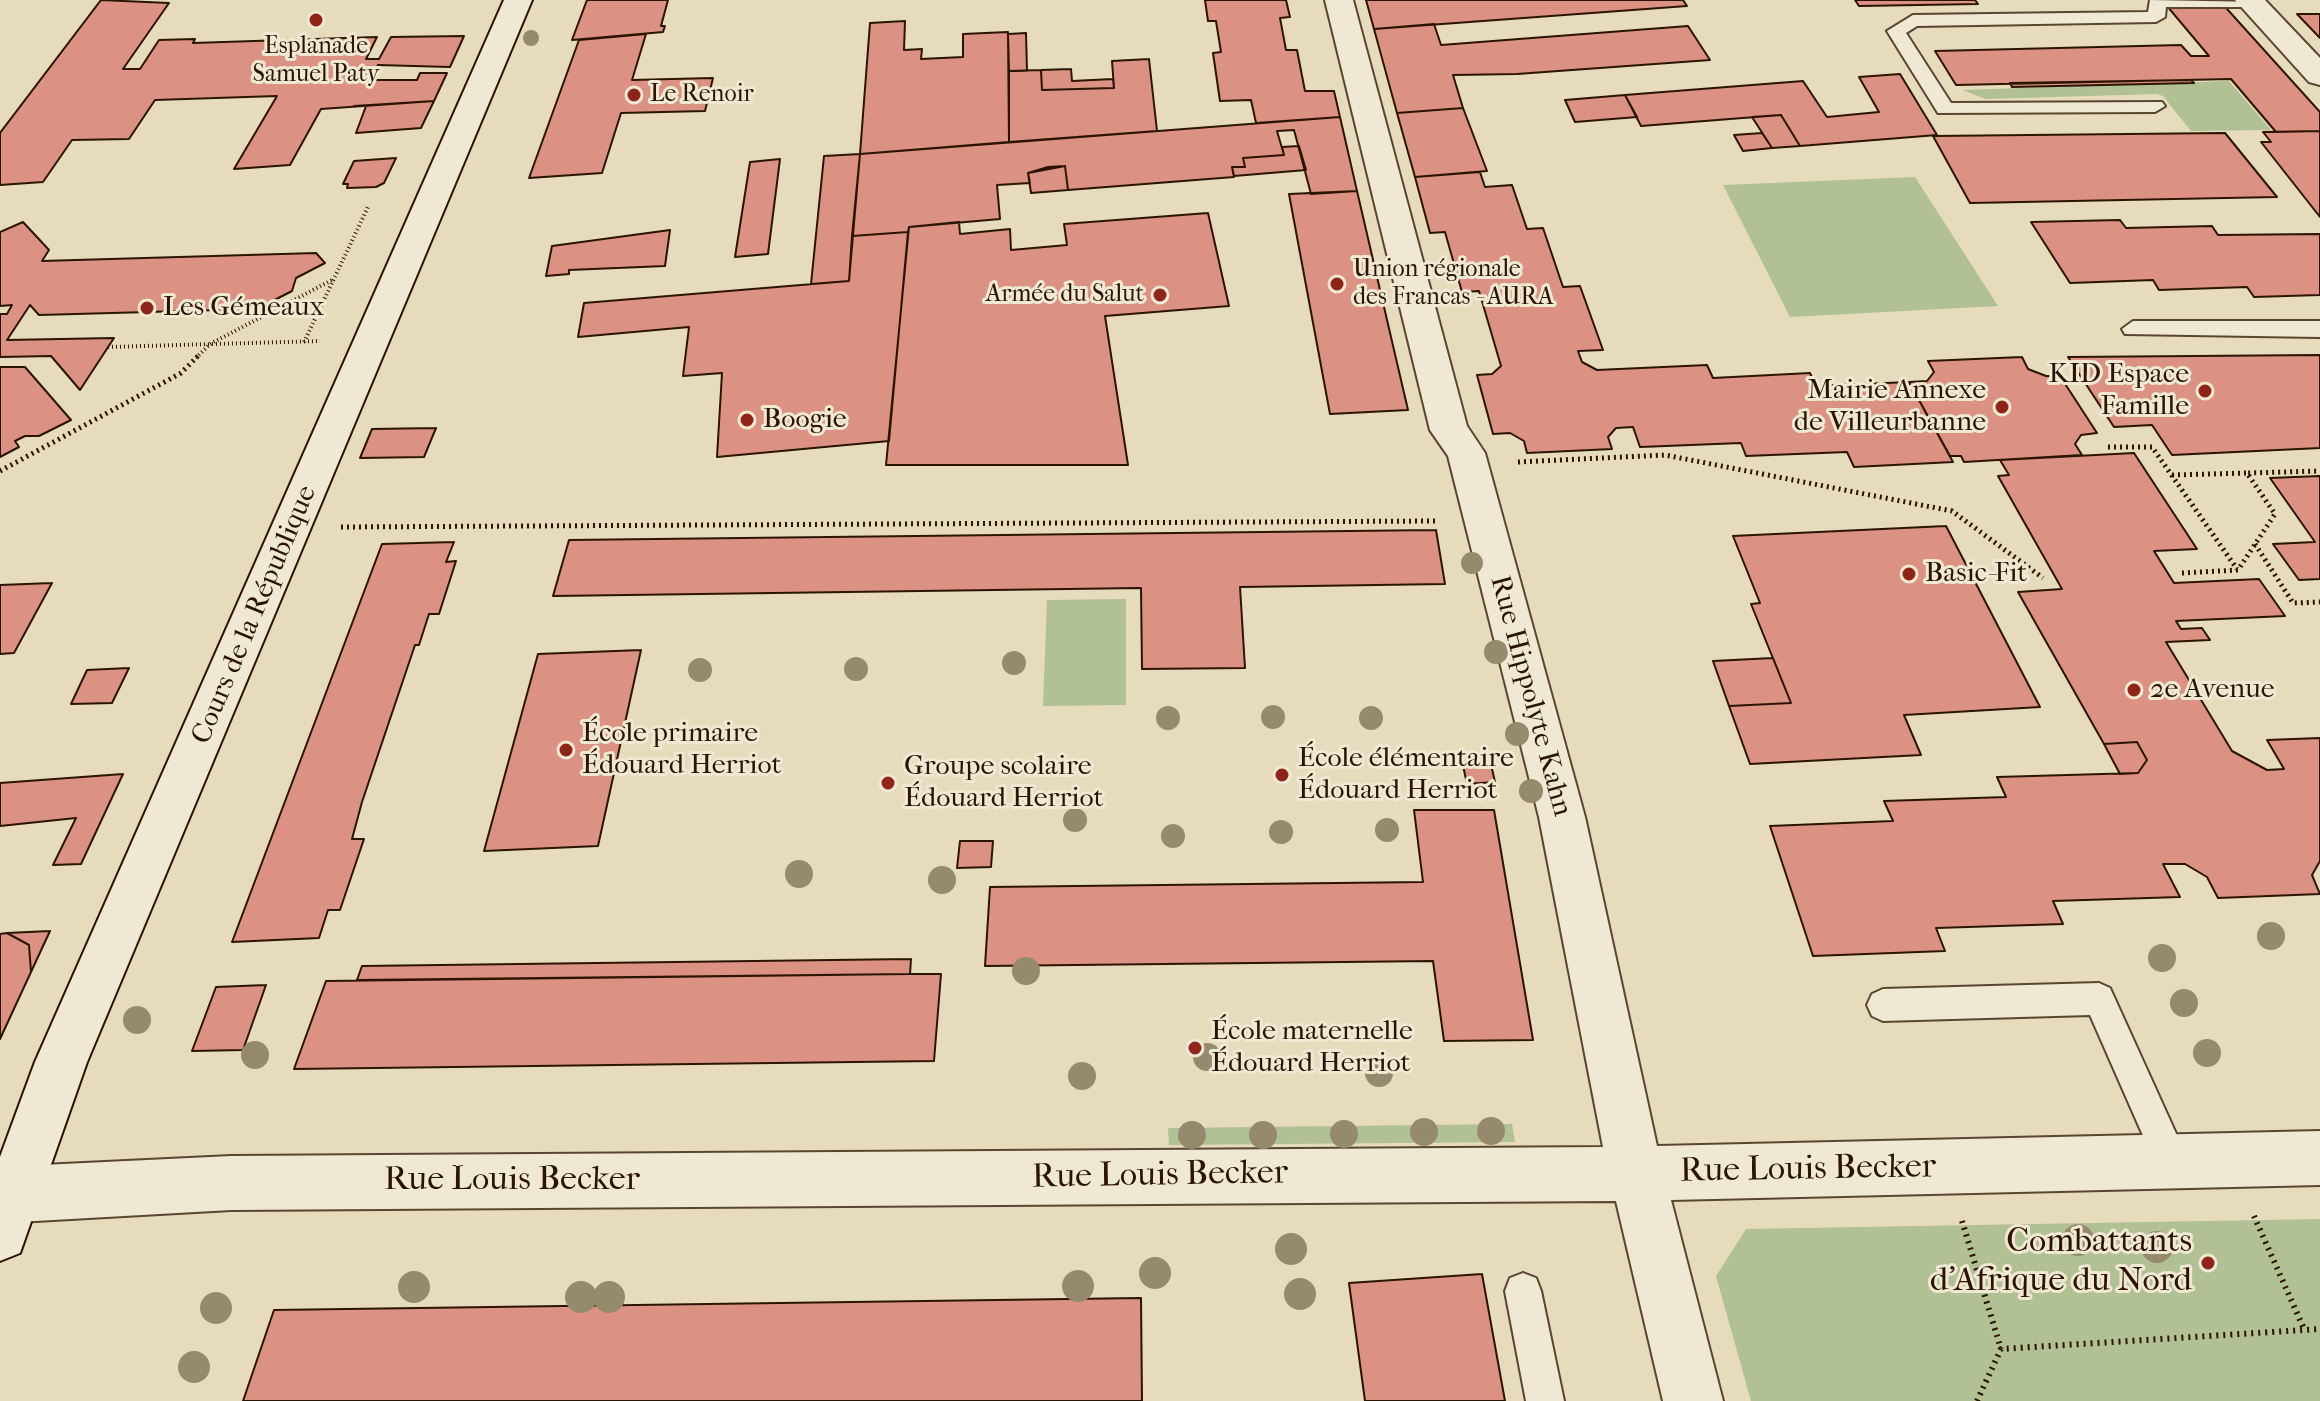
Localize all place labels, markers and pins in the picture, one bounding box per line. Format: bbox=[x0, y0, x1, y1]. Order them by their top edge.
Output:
marker: Esplanade Samuel Paty bbox=[307, 11, 325, 29]
place label: Esplanade Samuel Paty bbox=[253, 33, 379, 89]
place label: Le Renoir bbox=[650, 81, 754, 109]
marker: Le Renoir bbox=[625, 86, 643, 104]
place label: Union régionale des Francas - AURA bbox=[1353, 256, 1554, 312]
marker: Union régionale des Francas - AURA bbox=[1328, 275, 1346, 293]
place label: Armée du Salut bbox=[986, 281, 1144, 309]
marker: Armée du Salut bbox=[1151, 286, 1169, 304]
place label: Les Gémeaux bbox=[163, 291, 324, 325]
marker: Les Gémeaux bbox=[138, 299, 156, 317]
place label: KID Espace Famille bbox=[2049, 358, 2189, 424]
place label: Mairie Annexe de Villeurbanne bbox=[1794, 374, 1986, 440]
marker: KID Espace Famille bbox=[2196, 382, 2214, 400]
marker: Mairie Annexe de Villeurbanne bbox=[1993, 398, 2011, 416]
place label: Boogie bbox=[763, 403, 847, 437]
marker: Boogie bbox=[738, 411, 756, 429]
place label: Basic-Fit bbox=[1925, 557, 2027, 591]
marker: Basic-Fit bbox=[1900, 565, 1918, 583]
place label: 2e Avenue bbox=[2150, 673, 2275, 707]
marker: 2e Avenue bbox=[2125, 681, 2143, 699]
place label: École primaire Édouard Herriot bbox=[582, 717, 781, 783]
marker: École primaire Édouard Herriot bbox=[557, 741, 575, 759]
place label: École élémentaire Édouard Herriot bbox=[1298, 742, 1514, 808]
place label: Groupe scolaire Édouard Herriot bbox=[904, 750, 1103, 816]
marker: École élémentaire Édouard Herriot bbox=[1273, 766, 1291, 784]
marker: Groupe scolaire Édouard Herriot bbox=[879, 774, 897, 792]
place label: École maternelle Édouard Herriot bbox=[1211, 1015, 1413, 1081]
marker: École maternelle Édouard Herriot bbox=[1186, 1039, 1204, 1057]
place label: Combattants d'Afrique du Nord bbox=[1930, 1223, 2192, 1302]
marker: Combattants d'Afrique du Nord bbox=[2199, 1254, 2217, 1272]

